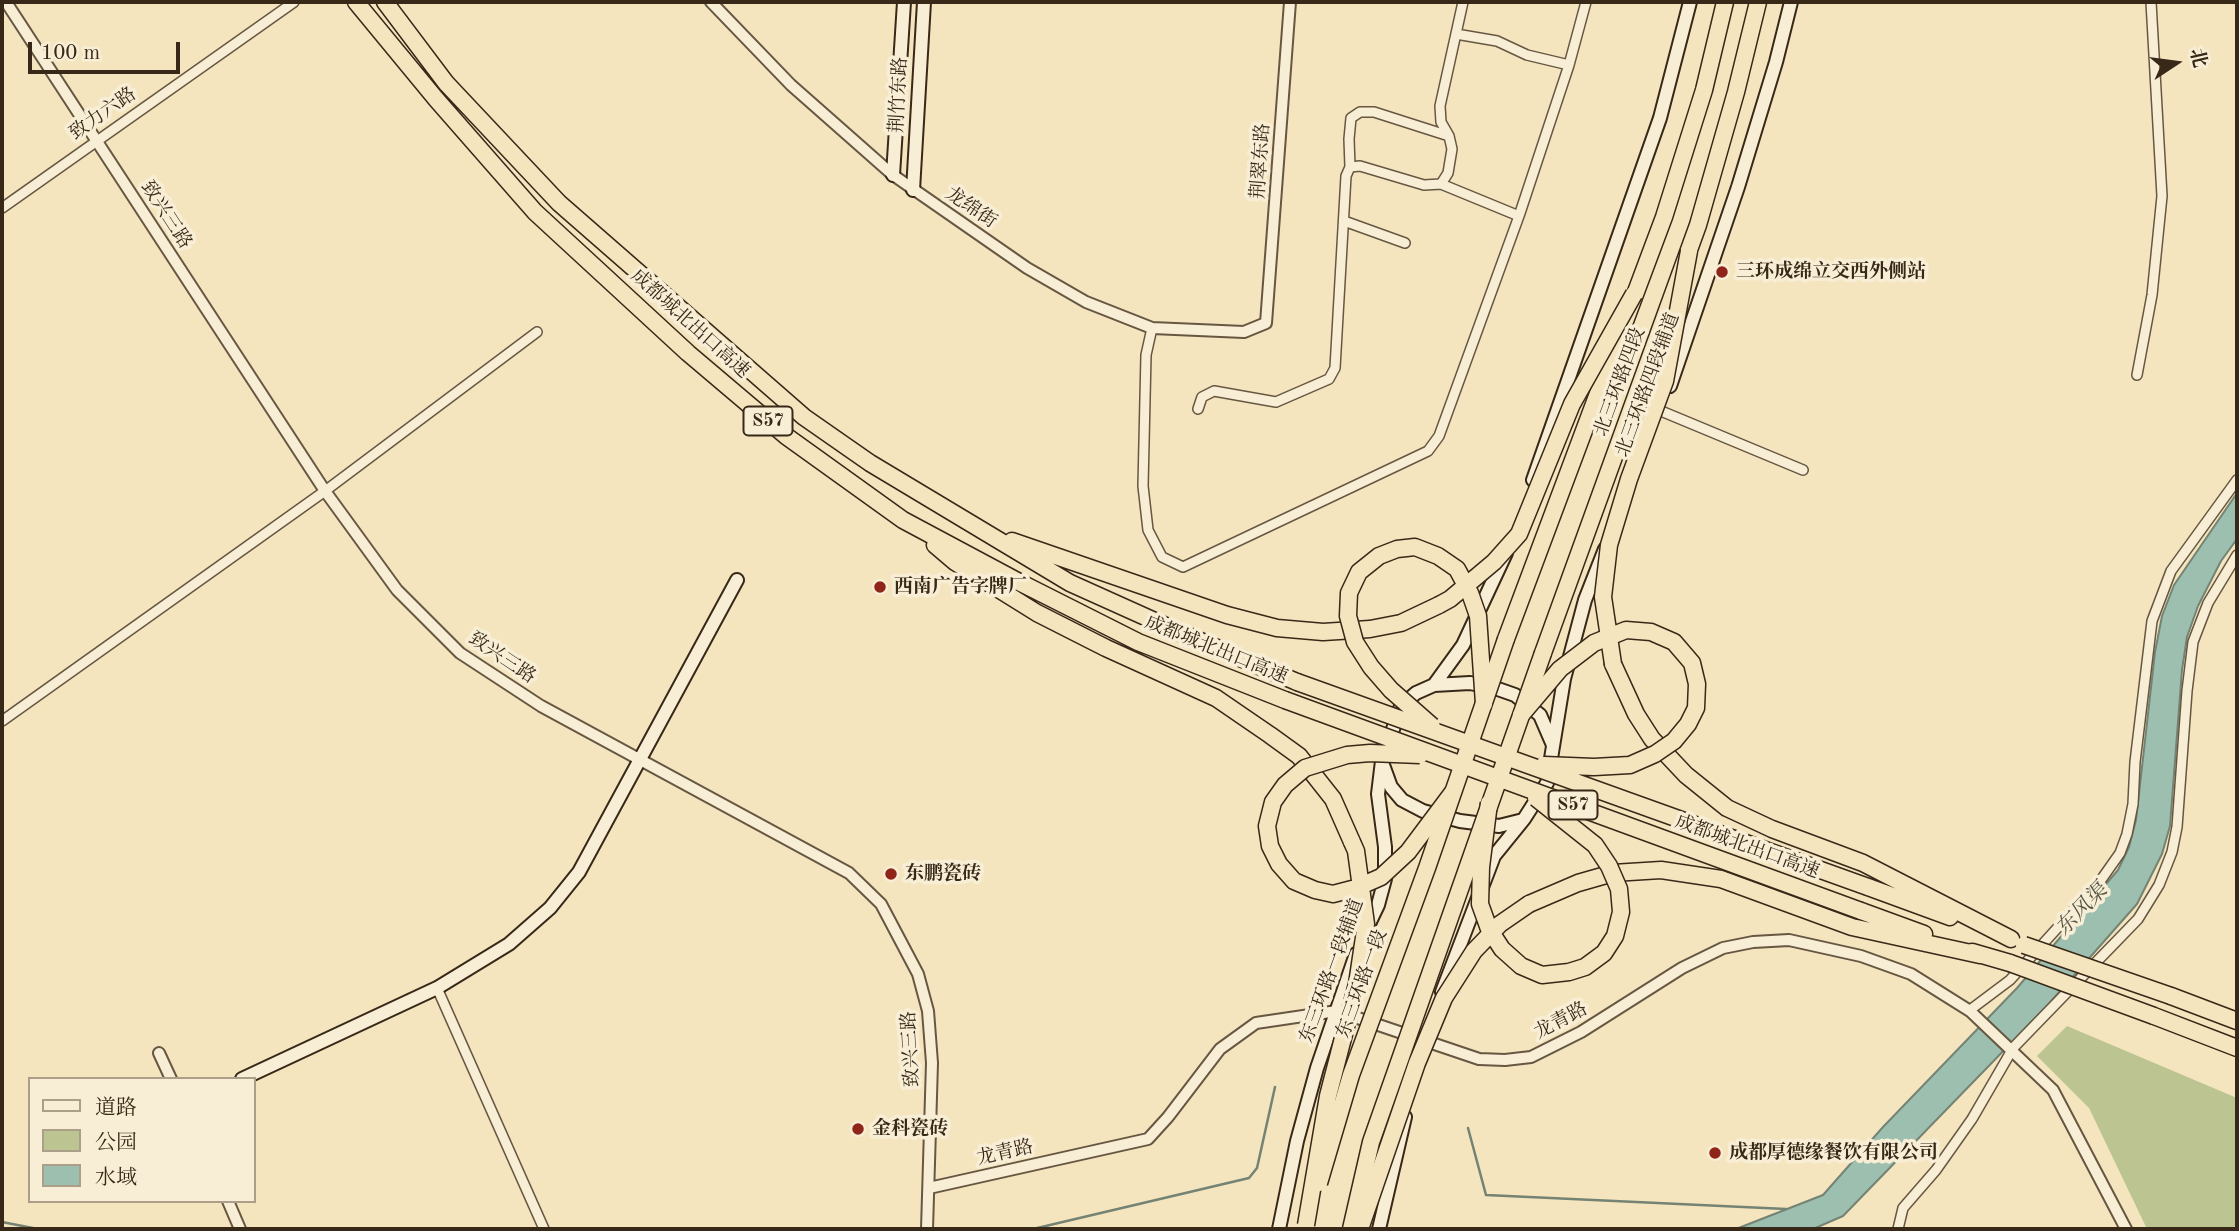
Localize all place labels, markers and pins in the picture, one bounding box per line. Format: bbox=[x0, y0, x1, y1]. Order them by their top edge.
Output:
place label: 三环成绵立交西外侧站 bbox=[1736, 261, 1926, 283]
marker: 三环成绵立交西外侧站 bbox=[1714, 264, 1730, 280]
place label: 西南广告字牌厂 bbox=[894, 576, 1027, 598]
marker: 西南广告字牌厂 bbox=[872, 579, 888, 595]
place label: 东鹏瓷砖 bbox=[905, 863, 981, 885]
marker: 东鹏瓷砖 bbox=[883, 866, 899, 882]
place label: 金科瓷砖 bbox=[872, 1118, 948, 1140]
marker: 金科瓷砖 bbox=[850, 1121, 866, 1137]
place label: 成都厚德缘餐饮有限公司 bbox=[1729, 1142, 1938, 1164]
marker: 成都厚德缘餐饮有限公司 bbox=[1707, 1145, 1723, 1161]

